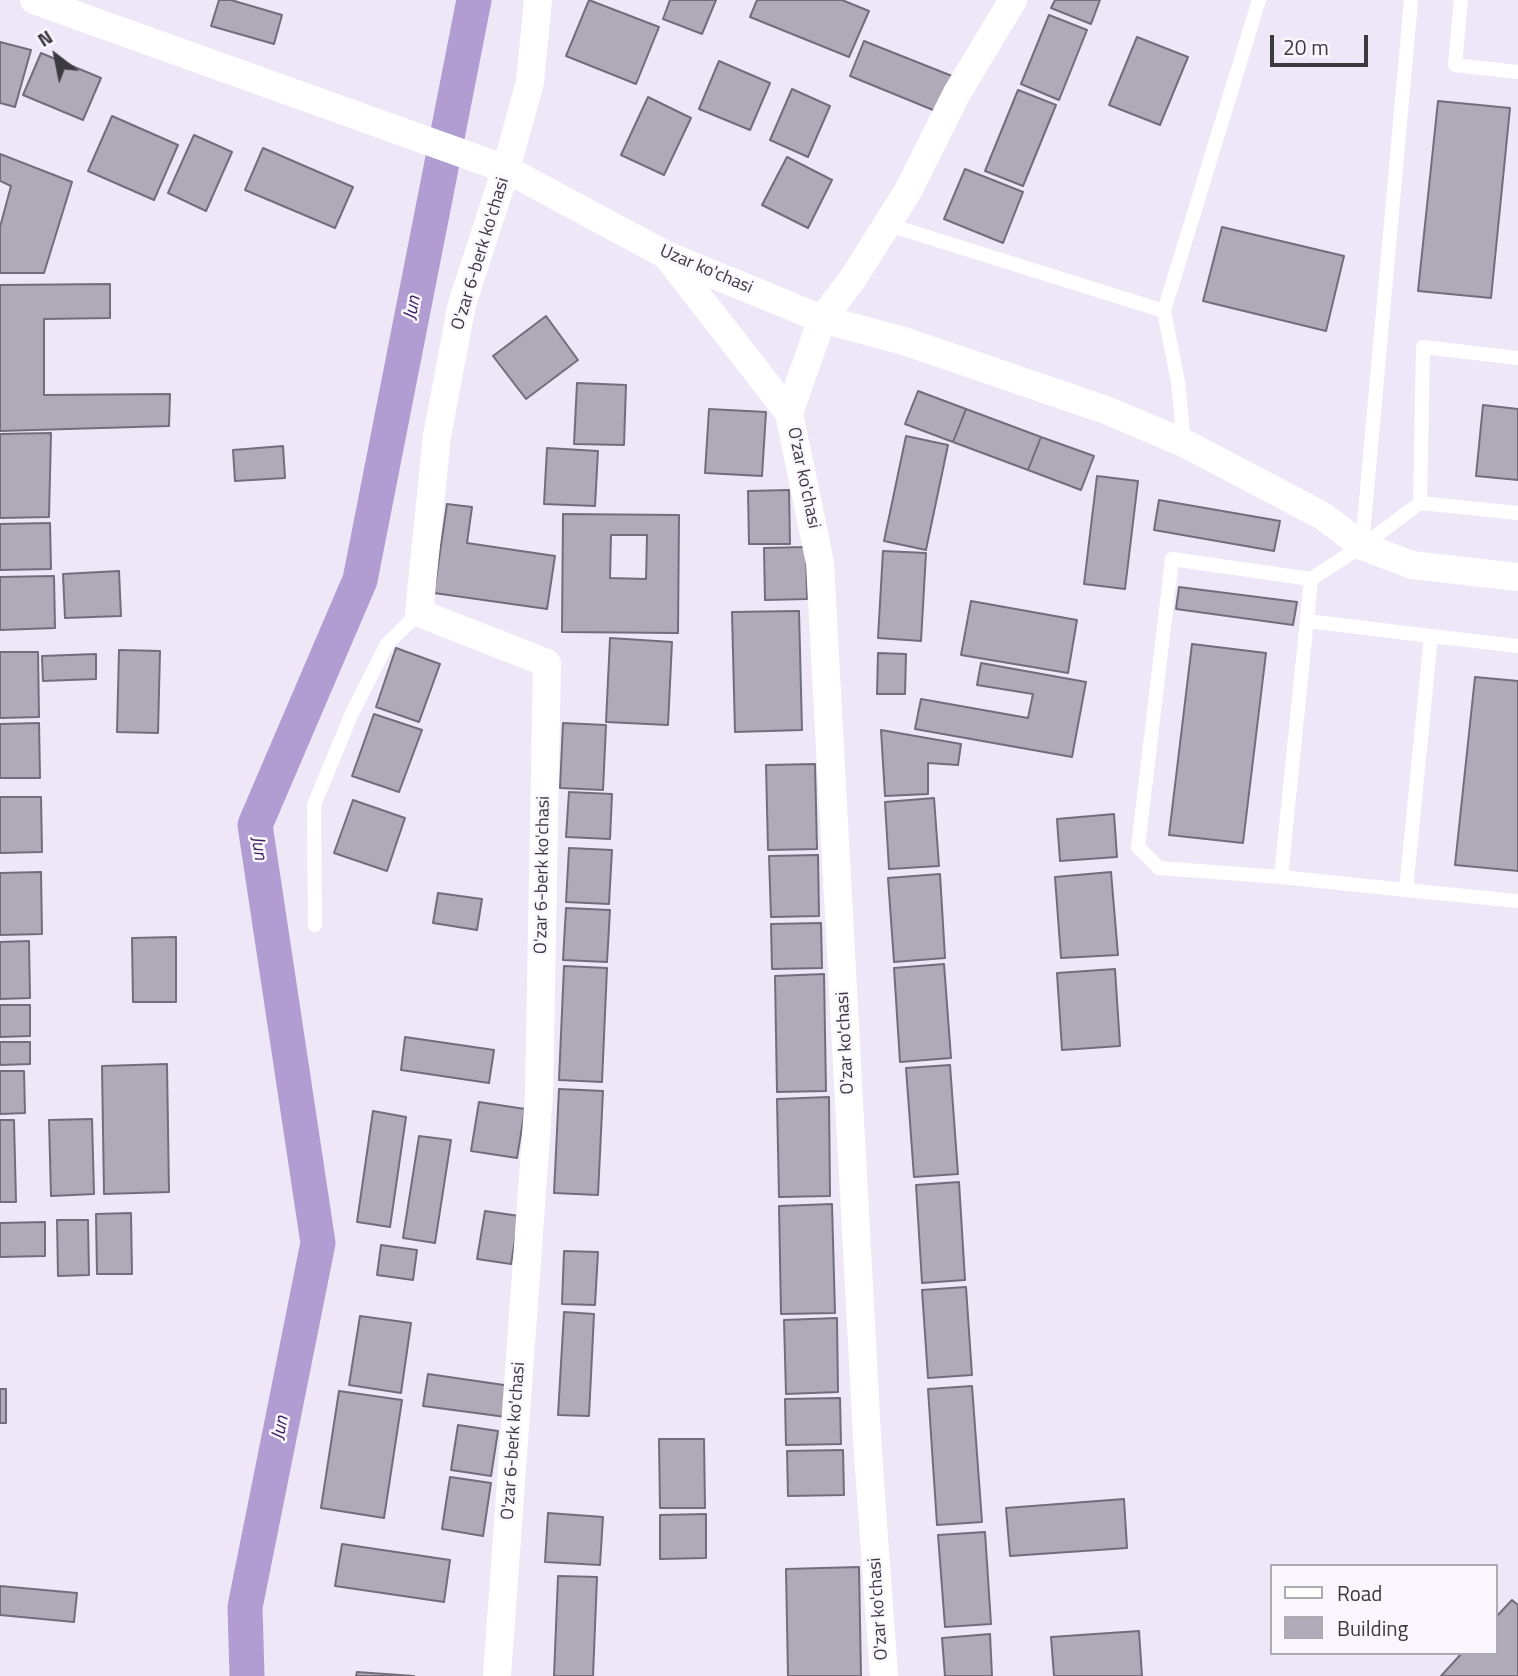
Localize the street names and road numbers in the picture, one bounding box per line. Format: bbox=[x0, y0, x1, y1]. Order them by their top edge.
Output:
street label: O'zar 6-berk ko'chasi bbox=[448, 175, 514, 333]
street label: Uzar ko'chasi bbox=[656, 241, 756, 299]
street label: O'zar ko'chasi bbox=[782, 425, 824, 531]
street label: O'zar 6-berk ko'chasi bbox=[531, 796, 555, 954]
street label: O'zar ko'chasi bbox=[833, 991, 859, 1095]
street label: O'zar 6-berk ko'chasi bbox=[498, 1361, 530, 1521]
street label: O'zar ko'chasi bbox=[865, 1557, 893, 1661]

